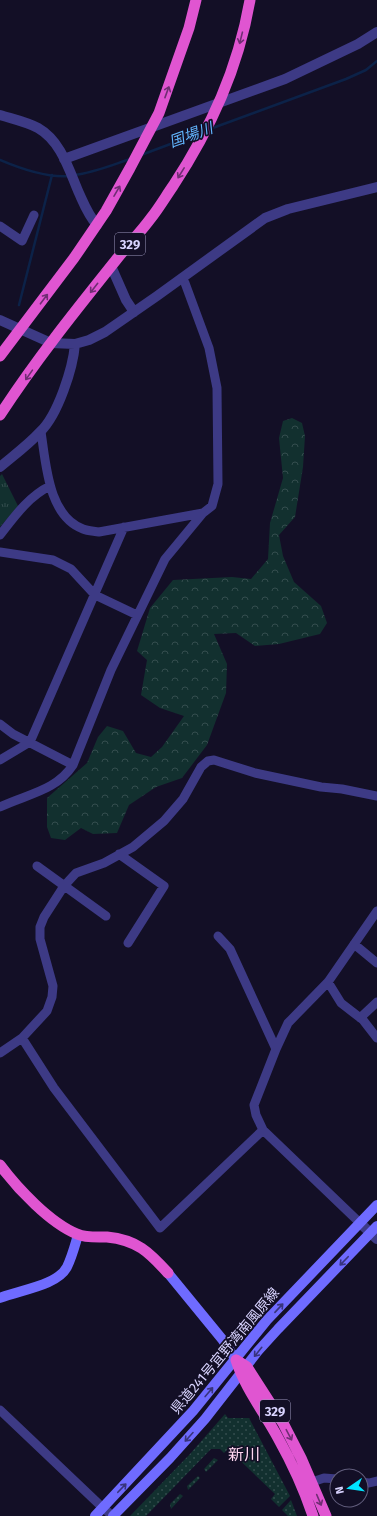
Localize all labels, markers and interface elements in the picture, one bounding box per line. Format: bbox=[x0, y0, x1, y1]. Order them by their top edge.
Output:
one-way arrow bbox=[237, 31, 245, 44]
one-way arrow bbox=[163, 87, 171, 99]
water label: 国場川 bbox=[167, 118, 217, 151]
one-way arrow bbox=[176, 167, 184, 179]
one-way arrow bbox=[114, 186, 122, 198]
road number: 329 bbox=[115, 233, 145, 255]
one-way arrow bbox=[90, 282, 99, 293]
one-way arrow bbox=[40, 293, 48, 304]
one-way arrow bbox=[25, 369, 33, 380]
one-way arrow bbox=[339, 1256, 348, 1266]
street label: 県道241号宜野湾南風原線 bbox=[167, 1285, 283, 1417]
one-way arrow bbox=[274, 1303, 284, 1313]
one-way arrow bbox=[254, 1347, 262, 1358]
one-way arrow bbox=[205, 1386, 214, 1397]
road number: 329 bbox=[260, 1400, 290, 1422]
one-way arrow bbox=[286, 1429, 294, 1441]
one-way arrow bbox=[185, 1432, 194, 1442]
district label: 新川 bbox=[228, 1445, 260, 1464]
north arrow bbox=[329, 1468, 369, 1508]
one-way arrow bbox=[117, 1483, 126, 1493]
text: N bbox=[333, 1485, 347, 1495]
one-way arrow bbox=[316, 1493, 324, 1505]

